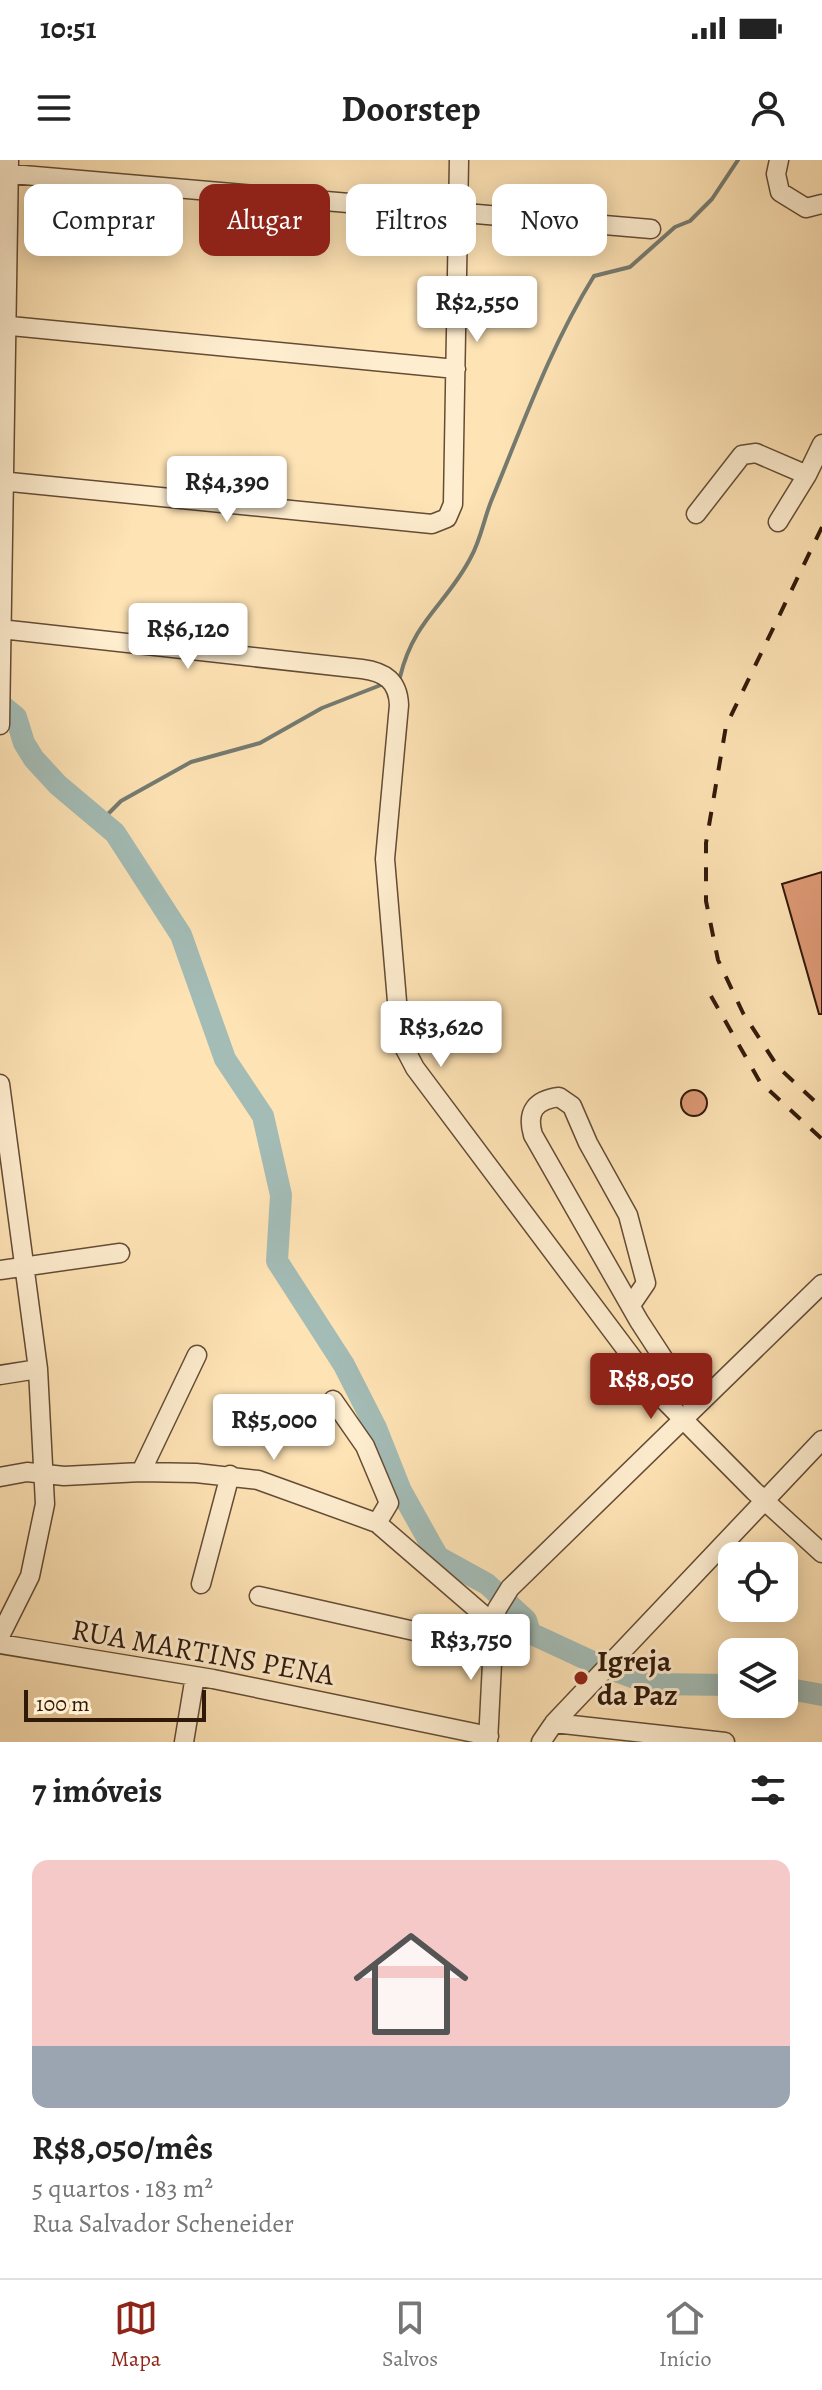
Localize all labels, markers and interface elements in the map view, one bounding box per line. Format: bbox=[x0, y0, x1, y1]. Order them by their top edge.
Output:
text: 10:51 bbox=[40, 8, 97, 48]
text: Doorstep bbox=[341, 84, 481, 133]
icon: menu bbox=[32, 86, 76, 130]
icon: person bbox=[746, 86, 790, 130]
chip: Comprar bbox=[24, 184, 183, 256]
chip: Alugar bbox=[199, 184, 330, 256]
chip: Filtros bbox=[346, 184, 476, 256]
chip: Novo bbox=[492, 184, 607, 256]
pin: R$2,550 bbox=[403, 276, 551, 344]
text: R$2,550 bbox=[435, 284, 519, 319]
pin: R$4,390 bbox=[153, 456, 301, 524]
text: R$4,390 bbox=[185, 464, 269, 499]
pin: R$6,120 bbox=[114, 603, 262, 671]
text: R$6,120 bbox=[147, 611, 229, 646]
pin: R$3,620 bbox=[367, 1001, 515, 1069]
text: R$3,620 bbox=[399, 1009, 483, 1044]
pin: R$8,050 bbox=[577, 1353, 725, 1421]
text: R$8,050 bbox=[608, 1361, 694, 1396]
pin: R$5,000 bbox=[200, 1394, 348, 1462]
text: R$5,000 bbox=[231, 1402, 317, 1437]
map controls bbox=[718, 1542, 798, 1718]
button: locate bbox=[718, 1542, 798, 1622]
street label: RUA MARTINS PENA bbox=[68, 1609, 338, 1695]
pin: R$3,750 bbox=[397, 1614, 545, 1682]
text: R$3,750 bbox=[430, 1622, 512, 1657]
button: layers bbox=[718, 1638, 798, 1718]
place label: Igreja da Paz bbox=[597, 1641, 678, 1715]
marker: Igreja da Paz bbox=[572, 1669, 590, 1687]
scale bar bbox=[24, 1686, 206, 1722]
text: 100 m bbox=[36, 1689, 90, 1719]
text: 7 imóveis bbox=[32, 1767, 162, 1814]
icon: filters bbox=[746, 1768, 790, 1812]
icon: home bbox=[339, 1912, 483, 2056]
text: R$8,050/mês bbox=[32, 2124, 213, 2171]
text: 5 quartos · 183 m² bbox=[32, 2171, 213, 2206]
text: Rua Salvador Scheneider bbox=[32, 2206, 294, 2241]
tab: Mapa bbox=[110, 2296, 161, 2374]
tab: Salvos bbox=[382, 2296, 438, 2374]
tab: Início bbox=[659, 2296, 712, 2374]

